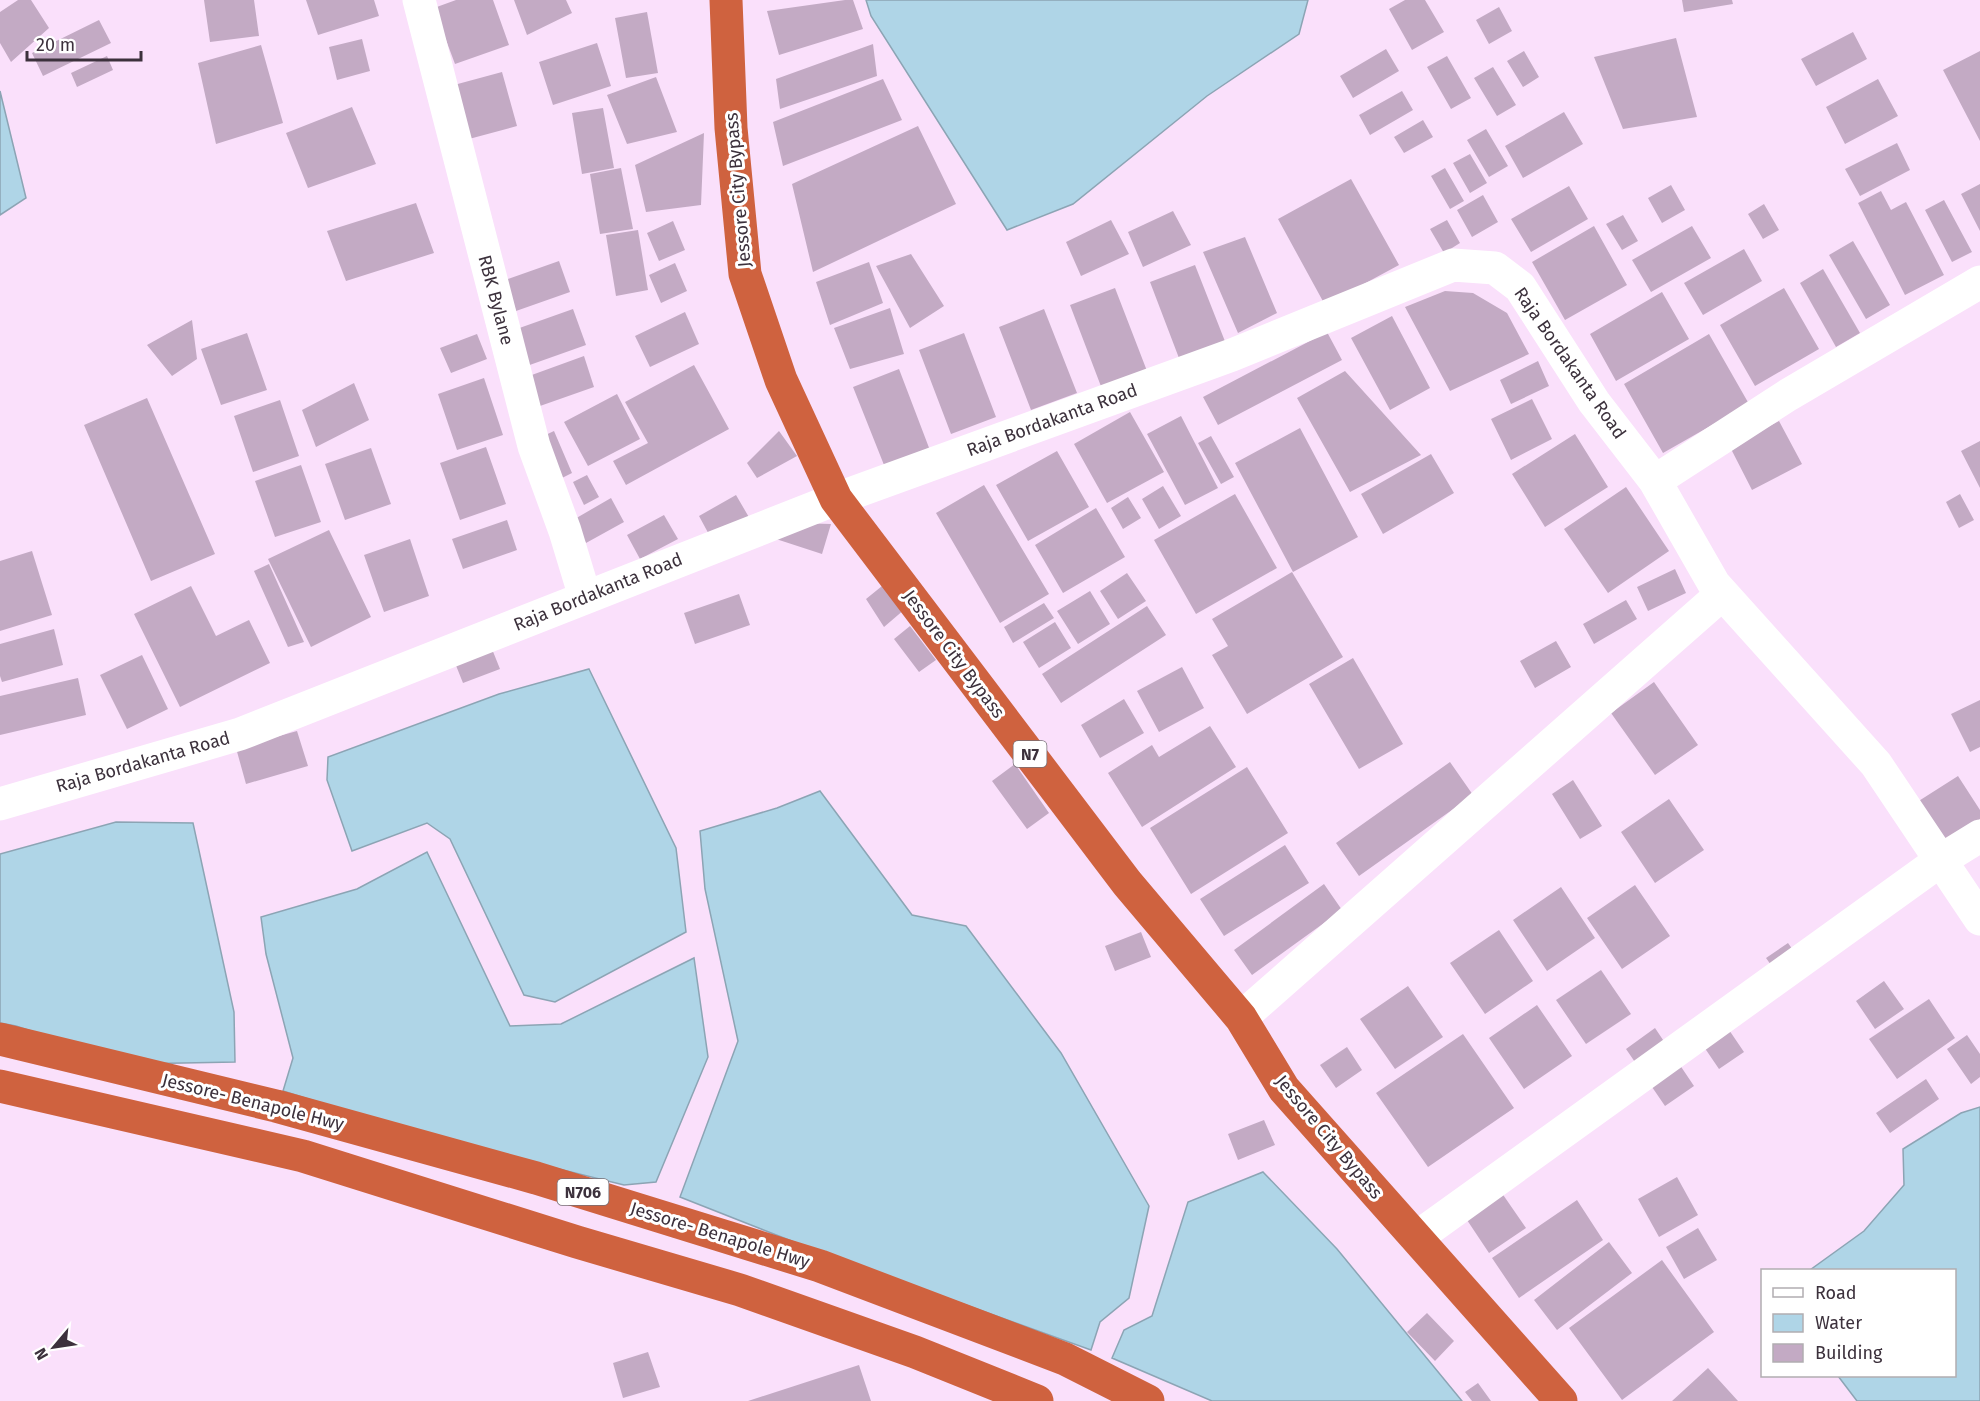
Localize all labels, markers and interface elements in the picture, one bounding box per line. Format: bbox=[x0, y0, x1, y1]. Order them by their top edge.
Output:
scale bar bbox=[27, 24, 141, 62]
text: 20 m bbox=[36, 34, 75, 56]
street label: Jessore City Bypass bbox=[720, 112, 756, 268]
street label: RBK Bylane bbox=[473, 253, 519, 347]
street label: Raja Bordakanta Road bbox=[1509, 283, 1631, 443]
street label: Raja Bordakanta Road bbox=[964, 379, 1140, 461]
street label: Raja Bordakanta Road bbox=[510, 548, 686, 636]
street label: Jessore City Bypass bbox=[899, 585, 1009, 723]
street label: Raja Bordakanta Road bbox=[53, 727, 233, 797]
road number: N7 bbox=[1014, 741, 1046, 767]
street label: Jessore- Benapole Hwy bbox=[160, 1069, 346, 1135]
street label: Jessore City Bypass bbox=[1271, 1070, 1387, 1204]
road number: N706 bbox=[558, 1179, 608, 1205]
street label: Jessore- Benapole Hwy bbox=[627, 1197, 813, 1273]
legend bbox=[1761, 1269, 1956, 1377]
text: Road bbox=[1815, 1282, 1857, 1304]
text: Water bbox=[1815, 1312, 1862, 1334]
north arrow bbox=[24, 1317, 84, 1377]
text: Building bbox=[1815, 1342, 1883, 1364]
text: N bbox=[30, 1345, 52, 1363]

